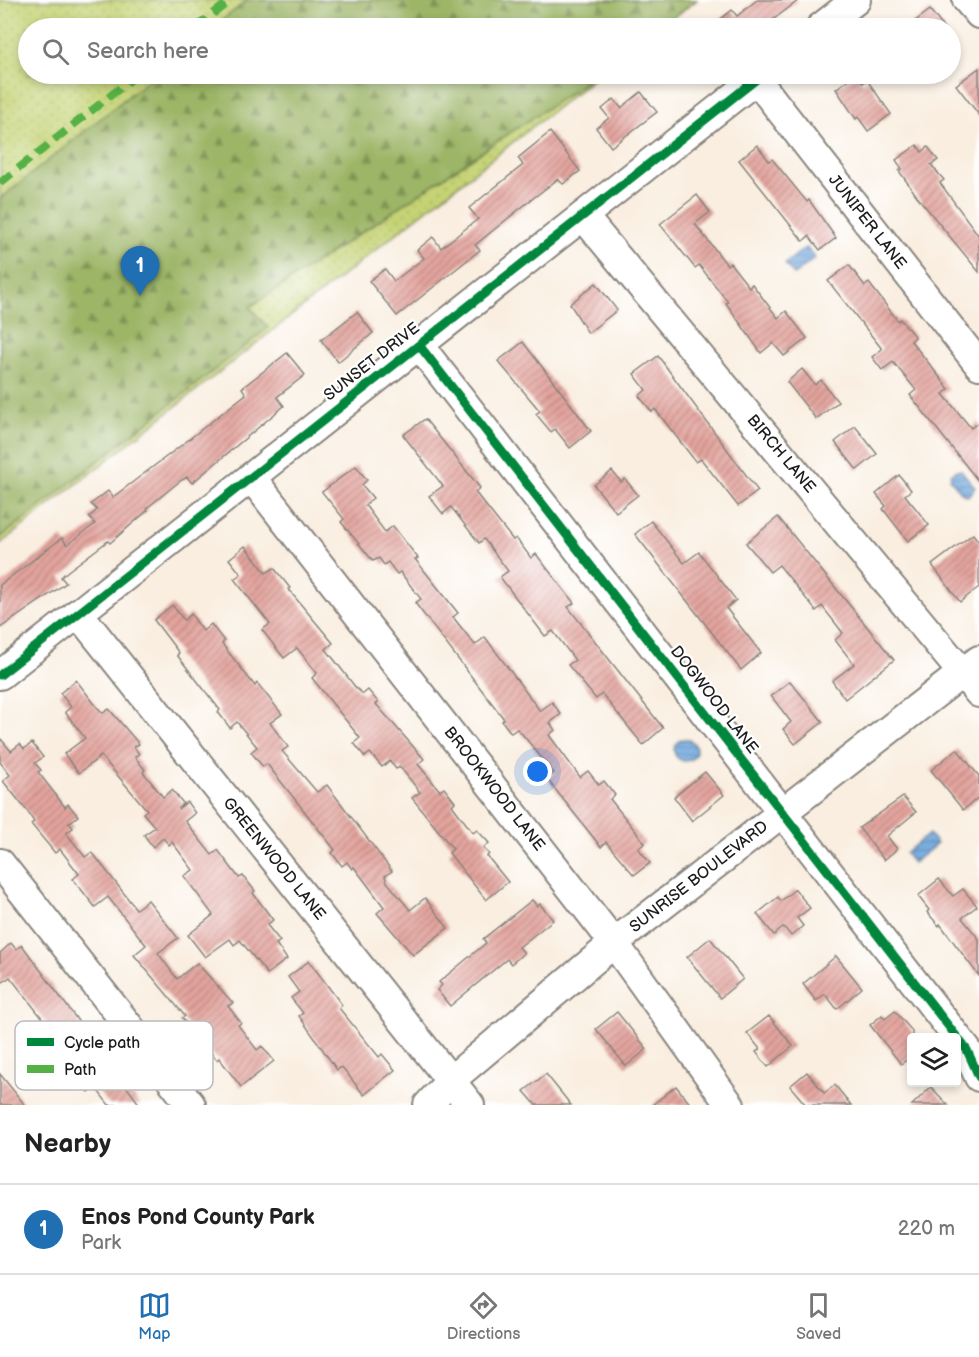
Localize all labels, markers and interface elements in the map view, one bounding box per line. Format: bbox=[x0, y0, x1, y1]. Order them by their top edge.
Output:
search box bbox=[18, 18, 961, 84]
icon: search bbox=[39, 35, 72, 68]
text: Search here bbox=[87, 38, 209, 65]
street label: JUNIPER LANE bbox=[824, 171, 910, 273]
pin: 1 bbox=[120, 246, 160, 296]
street label: SUNSET DRIVE bbox=[320, 319, 424, 405]
street label: BIRCH LANE bbox=[743, 411, 819, 497]
street label: DOGWOOD LANE bbox=[666, 642, 762, 758]
street label: BROOKWOOD LANE bbox=[440, 723, 548, 855]
your location bbox=[523, 757, 552, 786]
street label: GREENWOOD LANE bbox=[219, 794, 329, 924]
street label: SUNRISE BOULEVARD bbox=[626, 817, 772, 937]
legend bbox=[15, 1021, 213, 1090]
map controls bbox=[907, 1033, 961, 1087]
button: layers bbox=[907, 1033, 961, 1087]
text: Cycle path bbox=[64, 1034, 140, 1053]
text: Path bbox=[64, 1061, 96, 1080]
text: Nearby bbox=[24, 1129, 111, 1160]
text: Enos Pond County Park bbox=[81, 1204, 314, 1231]
text: 1 bbox=[39, 1217, 48, 1241]
text: 220 m bbox=[898, 1217, 955, 1241]
text: Park bbox=[81, 1231, 121, 1255]
tab: Map bbox=[138, 1289, 171, 1344]
tab: Directions bbox=[447, 1289, 520, 1344]
tab: Saved bbox=[796, 1289, 841, 1344]

